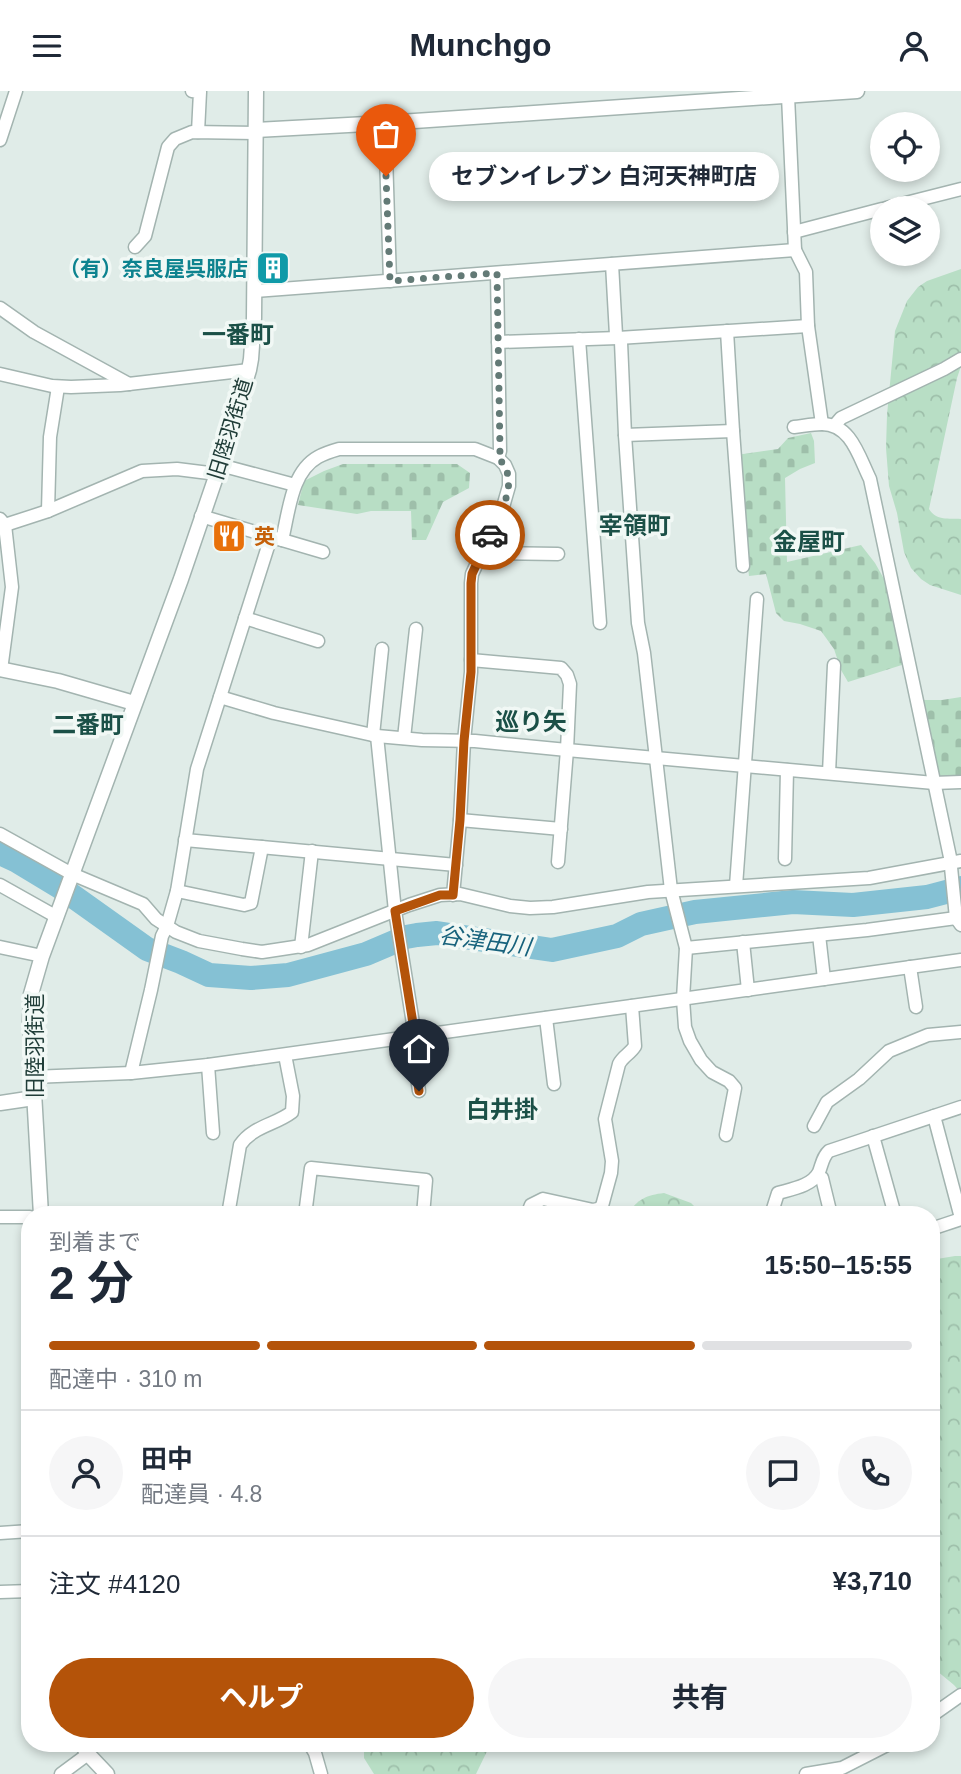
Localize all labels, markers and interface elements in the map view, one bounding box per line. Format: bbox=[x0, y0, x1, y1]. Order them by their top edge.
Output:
icon: menu bbox=[28, 27, 66, 65]
text: Munchgo bbox=[409, 27, 552, 63]
icon: person bbox=[895, 27, 933, 65]
pin bbox=[356, 104, 416, 176]
map controls bbox=[870, 112, 940, 266]
button: locate bbox=[870, 112, 940, 182]
icon: bag bbox=[367, 115, 405, 153]
callout: セブンイレブン 白河天神町店 bbox=[428, 151, 778, 201]
text: セブンイレブン 白河天神町店 bbox=[451, 163, 757, 189]
button: layers bbox=[870, 196, 940, 266]
building icon: （有）奈良屋呉服店 bbox=[254, 249, 292, 287]
place label: （有）奈良屋呉服店 bbox=[59, 257, 248, 280]
district label: 一番町 bbox=[202, 321, 274, 348]
street label: 旧陸羽街道 bbox=[204, 375, 256, 483]
courier bbox=[455, 500, 525, 570]
district label: 宰領町 bbox=[599, 512, 671, 539]
icon: car bbox=[471, 516, 509, 554]
restaurant icon: 英 bbox=[210, 517, 248, 555]
place label: 英 bbox=[254, 525, 275, 548]
district label: 金屋町 bbox=[773, 528, 845, 555]
district label: 巡り矢 bbox=[495, 708, 567, 735]
district label: 二番町 bbox=[52, 711, 124, 738]
water label: 谷津田川 bbox=[438, 922, 535, 961]
street label: 旧陸羽街道 bbox=[23, 994, 46, 1099]
pin bbox=[389, 1019, 449, 1091]
icon: home bbox=[400, 1030, 438, 1068]
district label: 白井掛 bbox=[466, 1096, 538, 1123]
text: 到着まで bbox=[49, 1229, 141, 1255]
text: 15:50–15:55 bbox=[765, 1250, 912, 1280]
text: 2 分 bbox=[49, 1257, 133, 1309]
text: 配達中 · 310 m bbox=[49, 1366, 202, 1392]
button: person bbox=[49, 1436, 123, 1510]
button: chat bbox=[746, 1436, 820, 1510]
button: phone bbox=[838, 1436, 912, 1510]
text: 田中 bbox=[141, 1444, 193, 1474]
text: 配達員 · 4.8 bbox=[141, 1481, 262, 1507]
text: ¥3,710 bbox=[832, 1566, 912, 1596]
text: 注文 #4120 bbox=[49, 1569, 181, 1599]
button: ヘルプ bbox=[49, 1658, 474, 1738]
button: 共有 bbox=[488, 1658, 912, 1738]

